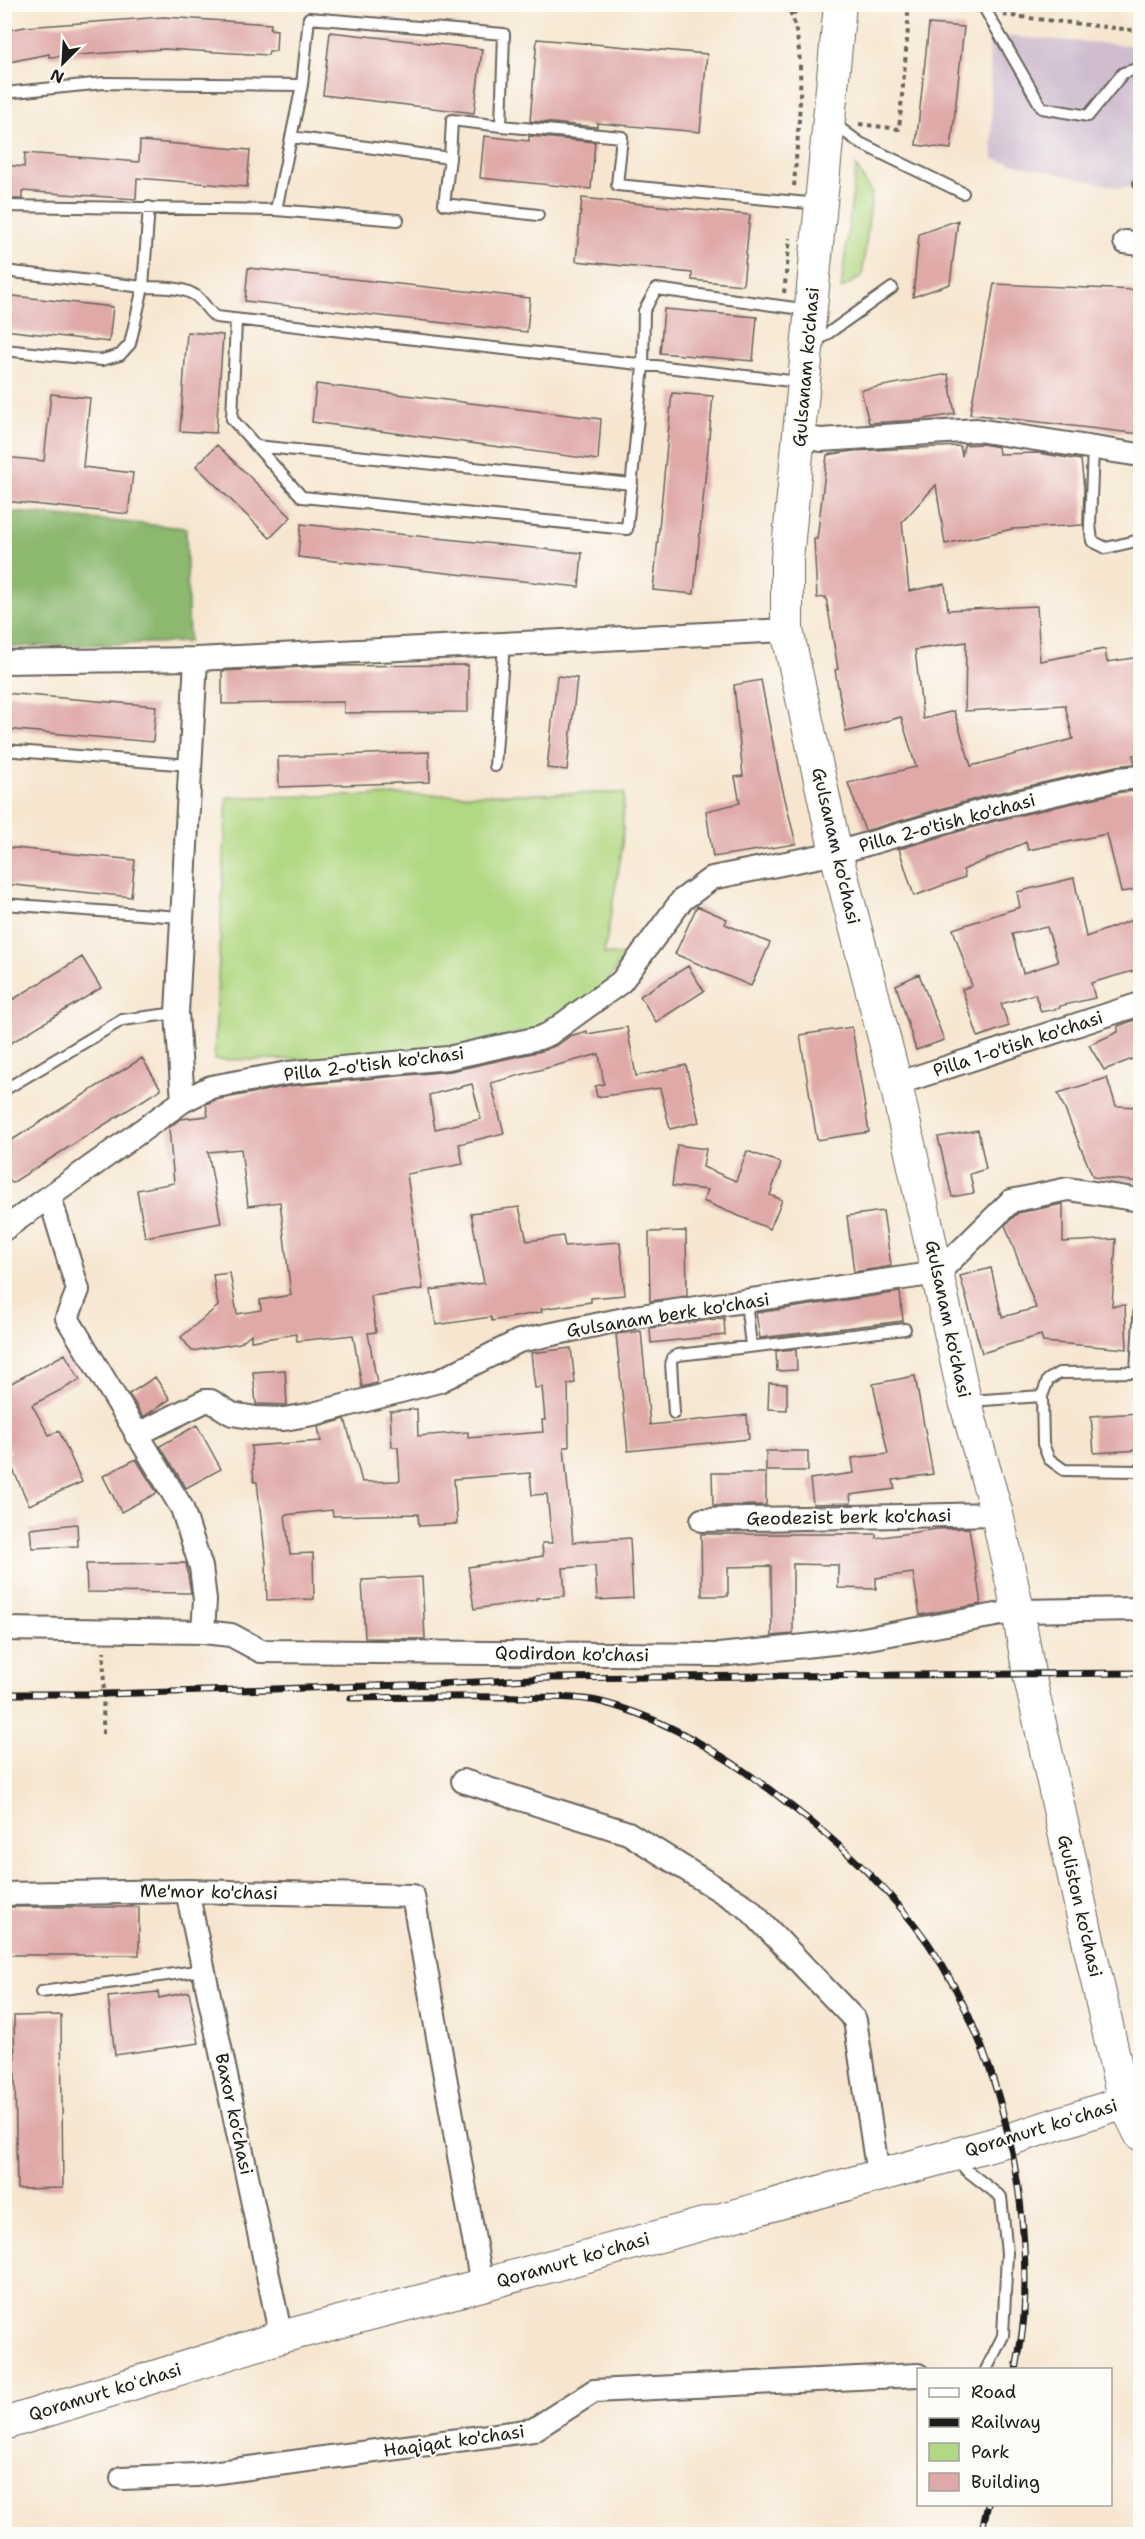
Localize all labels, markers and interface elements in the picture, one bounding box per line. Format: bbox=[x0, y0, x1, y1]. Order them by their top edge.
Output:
north arrow bbox=[33, 33, 93, 93]
text: N bbox=[47, 64, 67, 88]
street label: Gulsanam ko'chasi bbox=[787, 286, 825, 448]
street label: Gulsanam ko'chasi bbox=[806, 765, 866, 927]
street label: Pilla 2-o'tish ko'chasi bbox=[856, 788, 1038, 858]
street label: Pilla 1-o'tish ko'chasi bbox=[930, 1005, 1106, 1083]
street label: Pilla 2-o'tish ko'chasi bbox=[282, 1041, 466, 1087]
street label: Gulsanam ko'chasi bbox=[920, 1238, 976, 1400]
street label: Gulsanam berk ko'chasi bbox=[565, 1287, 771, 1343]
street label: Geodezist berk ko'chasi bbox=[746, 1503, 952, 1531]
street label: Qodirdon ko'chasi bbox=[495, 1641, 649, 1667]
street label: Guliston ko'chasi bbox=[1052, 1832, 1108, 1980]
street label: Me'mor ko'chasi bbox=[140, 1879, 278, 1905]
street label: Baxor ko'chasi bbox=[209, 2051, 259, 2177]
street label: Qoramurt koʻchasi bbox=[962, 2093, 1120, 2163]
street label: Qoramurt koʻchasi bbox=[493, 2227, 653, 2293]
street label: Qoramurt koʻchasi bbox=[26, 2357, 184, 2427]
legend bbox=[917, 2368, 1112, 2506]
text: Road bbox=[971, 2380, 1016, 2404]
text: Railway bbox=[971, 2410, 1041, 2434]
street label: Haqiqat ko'chasi bbox=[382, 2419, 526, 2463]
text: Park bbox=[971, 2440, 1010, 2464]
text: Building bbox=[971, 2470, 1040, 2494]

